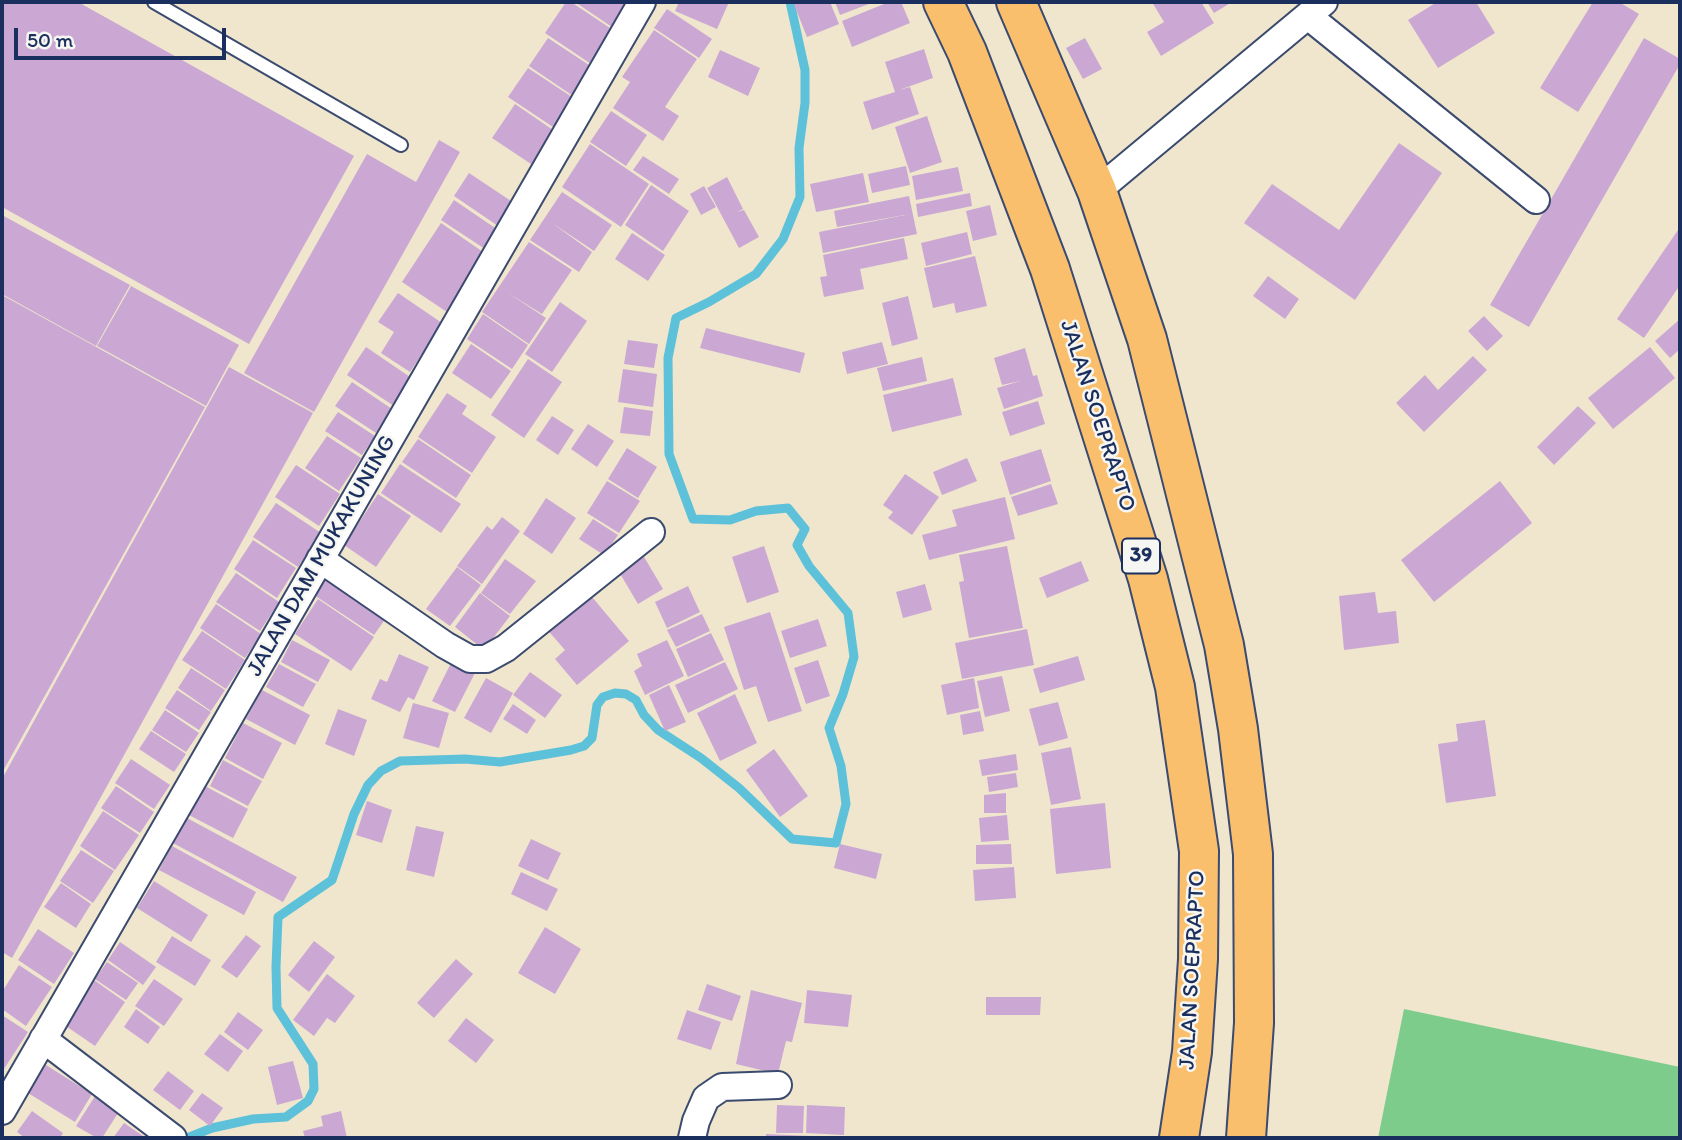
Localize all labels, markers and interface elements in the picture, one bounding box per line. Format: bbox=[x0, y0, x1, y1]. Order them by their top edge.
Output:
scale bar bbox=[18, 14, 229, 58]
text: 50 m bbox=[27, 27, 73, 52]
street label: JALAN SOEPRAPTO bbox=[1053, 317, 1141, 515]
street label: JALAN DAM MUKAKUNING bbox=[242, 430, 402, 682]
road number: 39 bbox=[1122, 538, 1160, 574]
street label: JALAN SOEPRAPTO bbox=[1174, 870, 1212, 1070]

